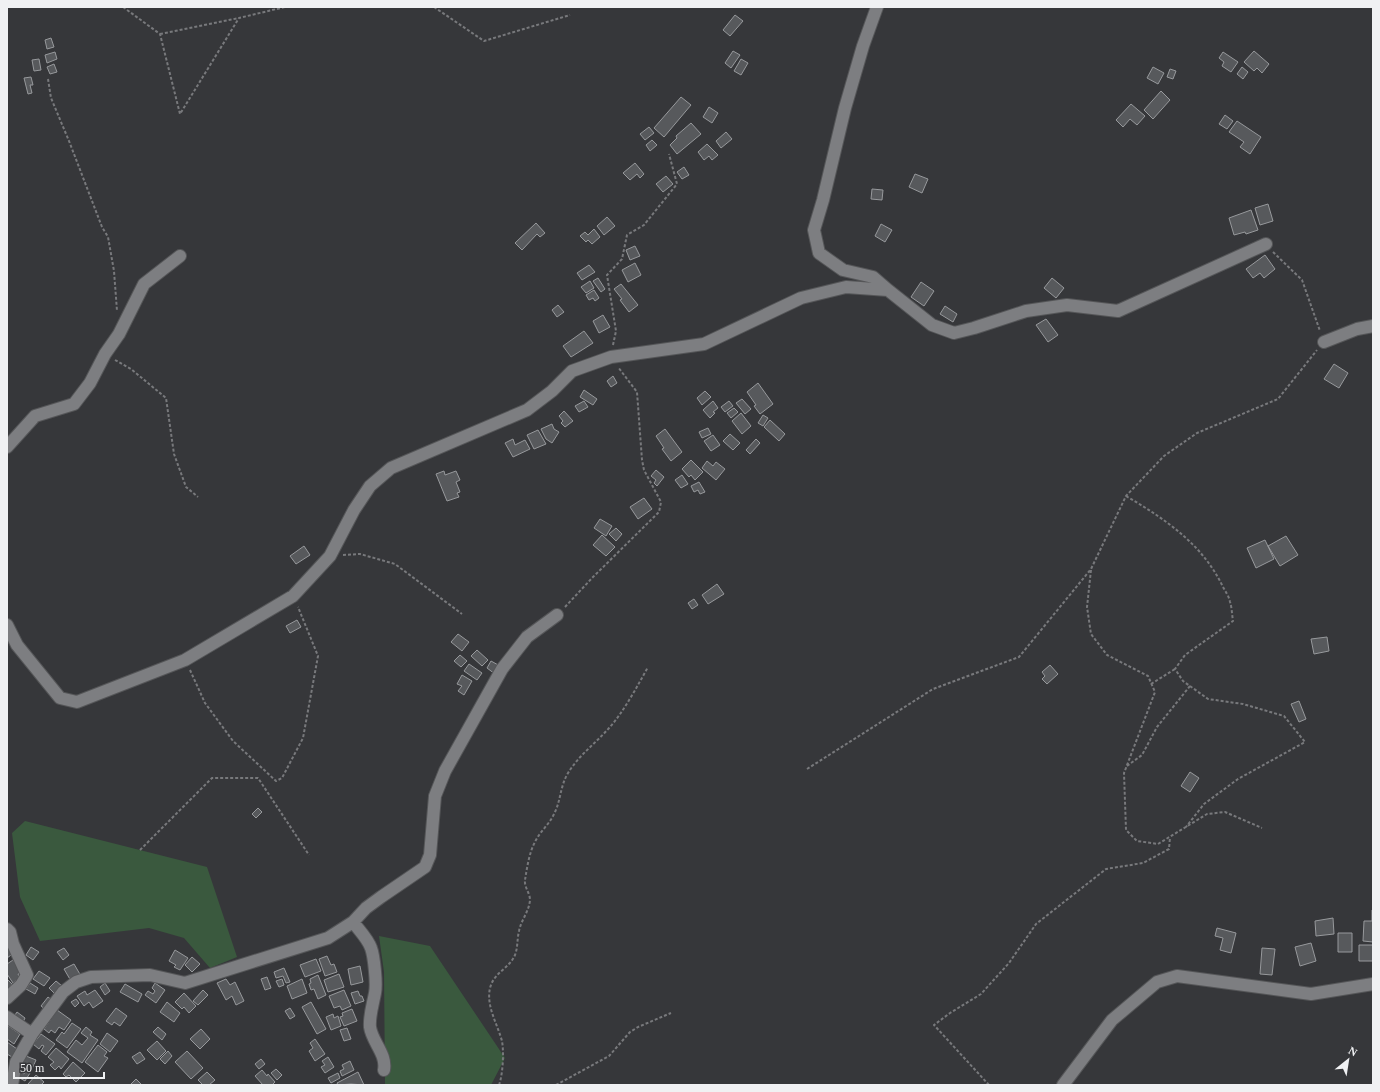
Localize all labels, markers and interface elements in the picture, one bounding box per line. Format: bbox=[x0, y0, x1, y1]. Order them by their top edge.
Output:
north arrow bbox=[1328, 1040, 1368, 1080]
text: N bbox=[1347, 1044, 1359, 1059]
scale bar bbox=[14, 1054, 104, 1080]
text: 50 m bbox=[20, 1061, 45, 1075]

